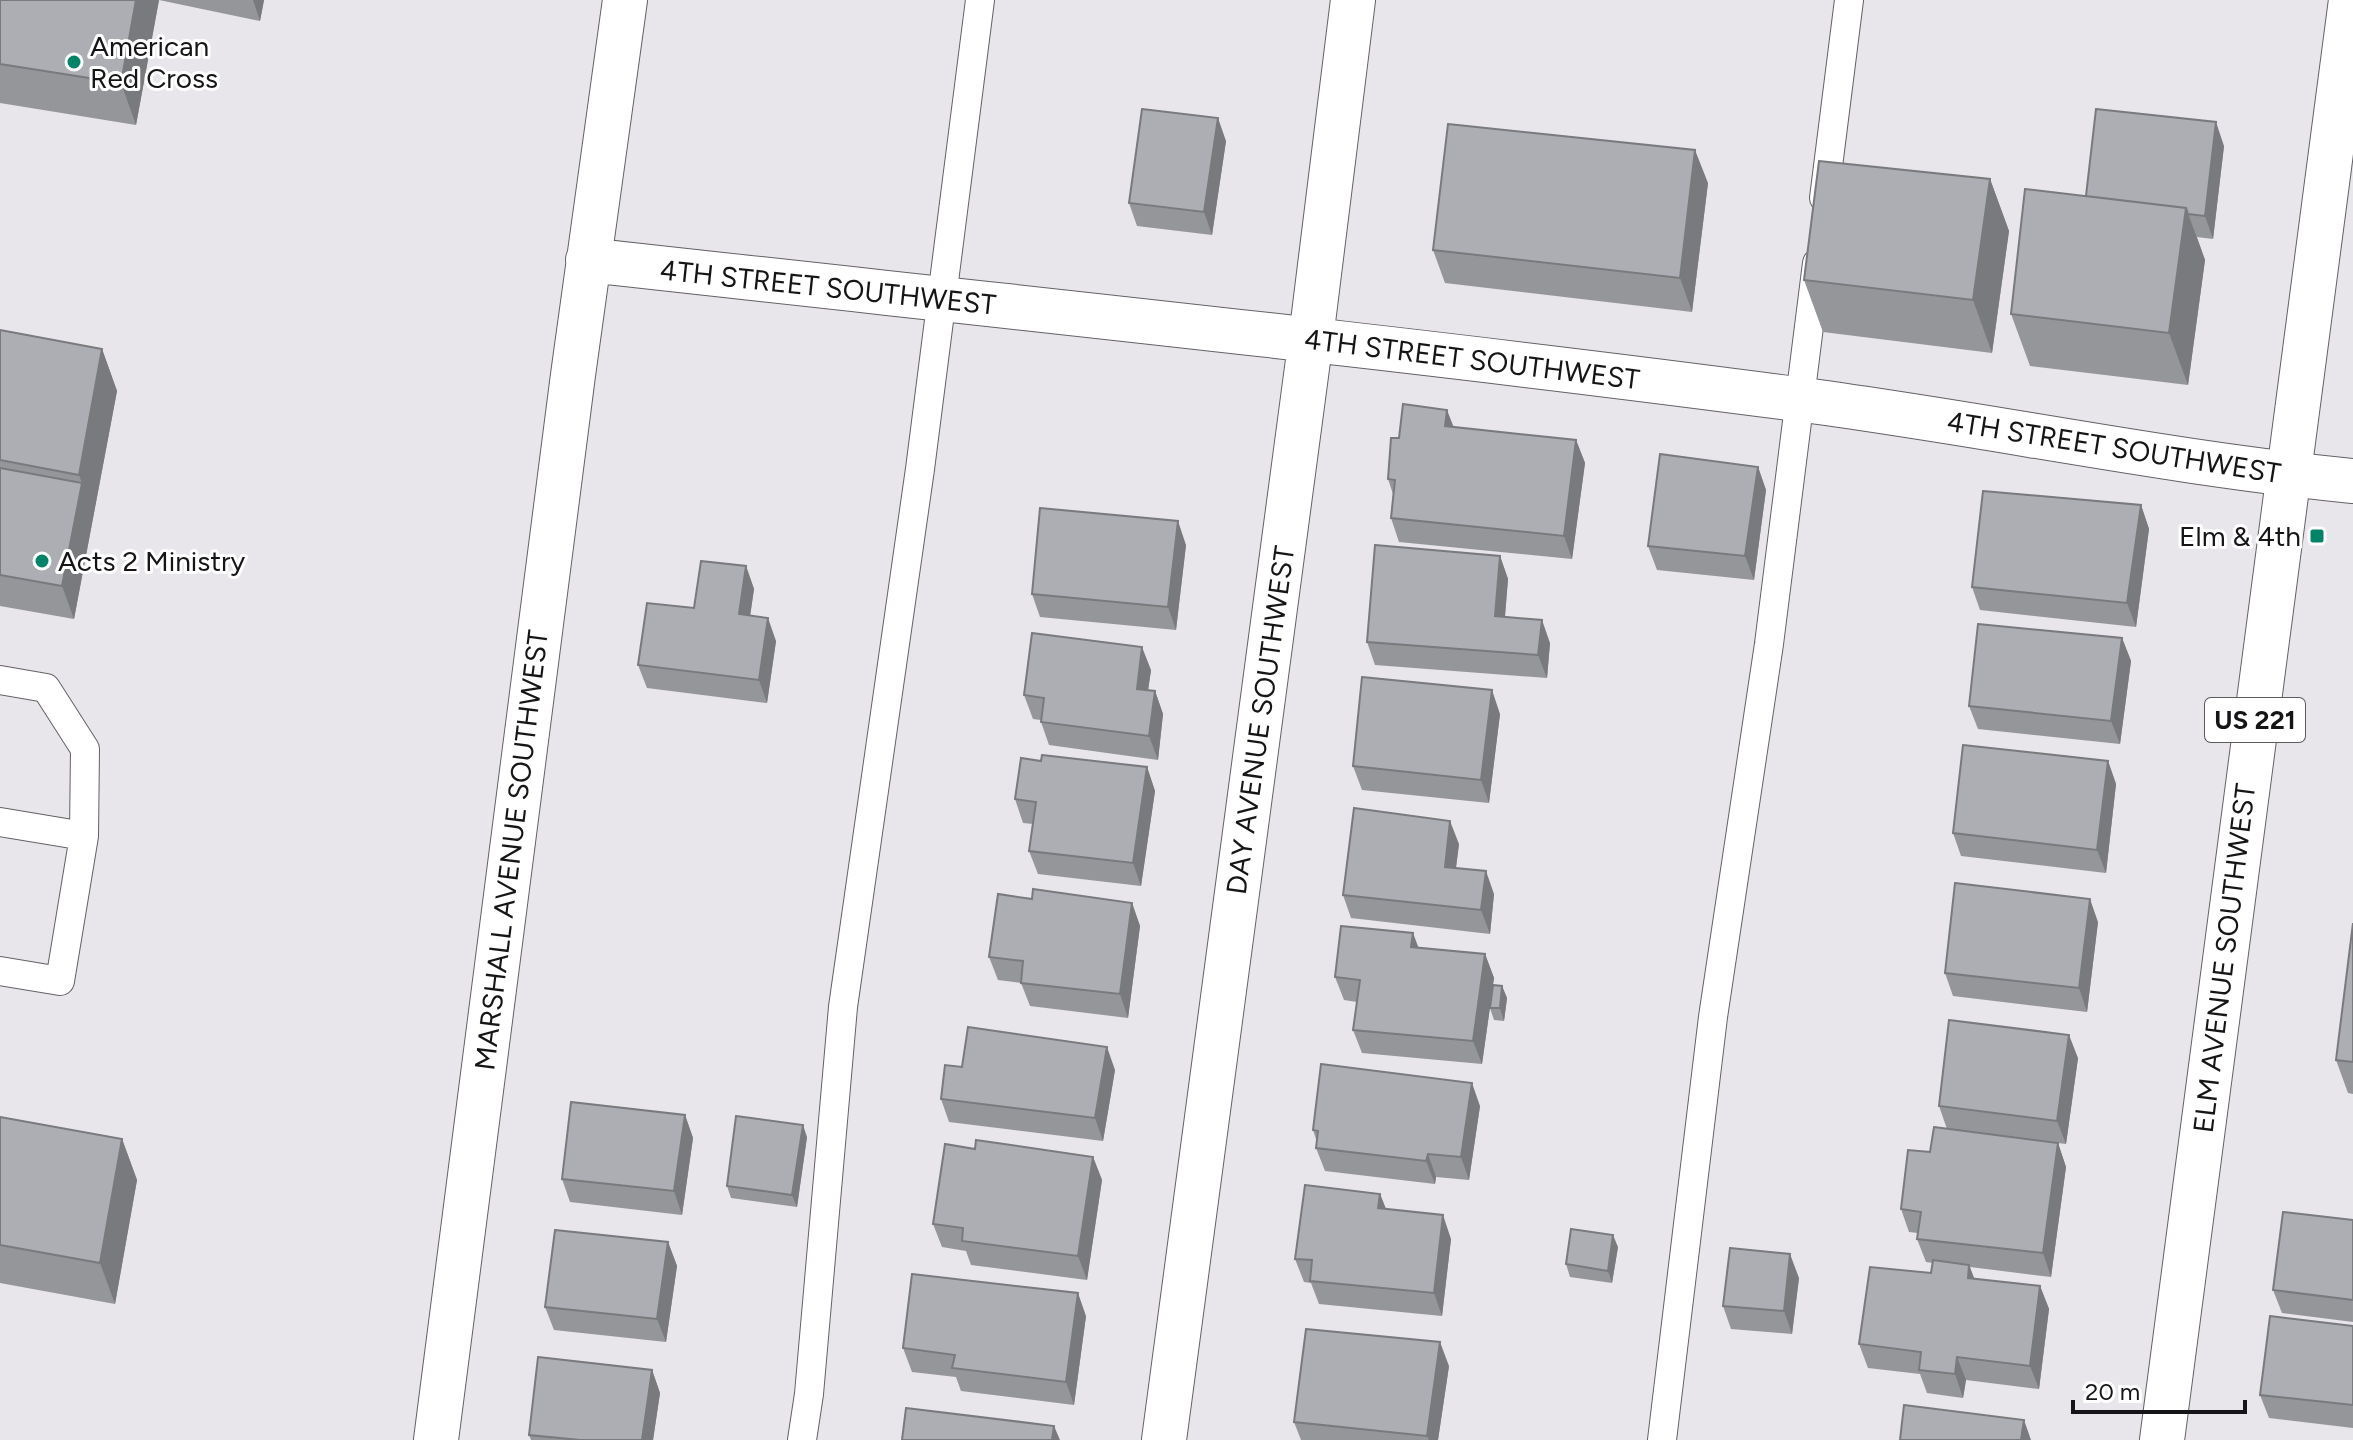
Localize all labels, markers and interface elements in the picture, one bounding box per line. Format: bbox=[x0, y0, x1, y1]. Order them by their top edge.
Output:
place label: American Red Cross bbox=[90, 29, 218, 95]
marker: American Red Cross bbox=[65, 53, 83, 71]
street label: 4TH STREET SOUTHWEST bbox=[658, 252, 998, 322]
street label: 4TH STREET SOUTHWEST bbox=[1302, 322, 1642, 397]
street label: 4TH STREET SOUTHWEST bbox=[1945, 404, 2284, 490]
place label: Elm & 4th bbox=[2179, 519, 2301, 553]
marker: Elm & 4th bbox=[2308, 527, 2326, 545]
street label: DAY AVENUE SOUTHWEST bbox=[1219, 543, 1301, 896]
place label: Acts 2 Ministry bbox=[58, 544, 245, 578]
marker: Acts 2 Ministry bbox=[33, 552, 51, 570]
street label: MARSHALL AVENUE SOUTHWEST bbox=[467, 627, 555, 1072]
road number: US 221 bbox=[2205, 698, 2305, 742]
street label: ELM AVENUE SOUTHWEST bbox=[2186, 781, 2262, 1135]
scale bar bbox=[2073, 1364, 2245, 1414]
text: 20 m bbox=[2085, 1377, 2140, 1406]

